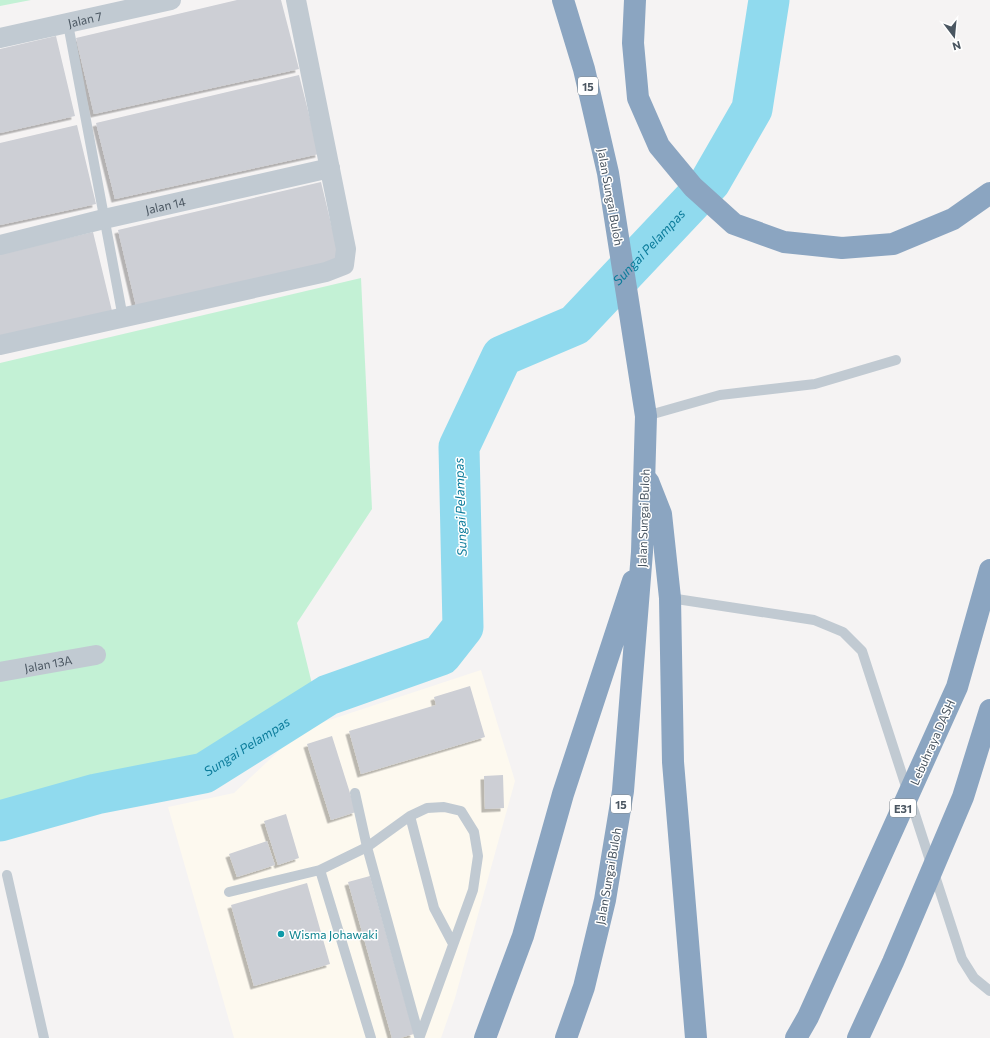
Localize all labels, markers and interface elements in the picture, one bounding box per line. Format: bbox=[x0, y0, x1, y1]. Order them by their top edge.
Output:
street label: Jalan 7 bbox=[66, 9, 103, 31]
north arrow bbox=[934, 16, 974, 56]
text: N bbox=[951, 39, 963, 53]
road number: 15 bbox=[578, 77, 598, 95]
street label: Jalan Sungai Buloh bbox=[595, 147, 626, 247]
street label: Jalan 14 bbox=[144, 194, 187, 217]
water label: Sungai Pelampas bbox=[609, 206, 688, 288]
water label: Sungai Pelampas bbox=[450, 457, 470, 557]
street label: Jalan Sungai Buloh bbox=[634, 469, 653, 567]
street label: Jalan 13A bbox=[23, 652, 73, 676]
street label: Lebuhraya DASH bbox=[907, 697, 957, 787]
water label: Sungai Pelampas bbox=[201, 713, 293, 779]
road number: 15 bbox=[611, 795, 631, 813]
road number: E31 bbox=[890, 799, 916, 817]
street label: Jalan Sungai Buloh bbox=[593, 826, 624, 926]
place label: Wisma Johawaki bbox=[289, 927, 378, 942]
marker: Wisma Johawaki bbox=[276, 929, 286, 939]

